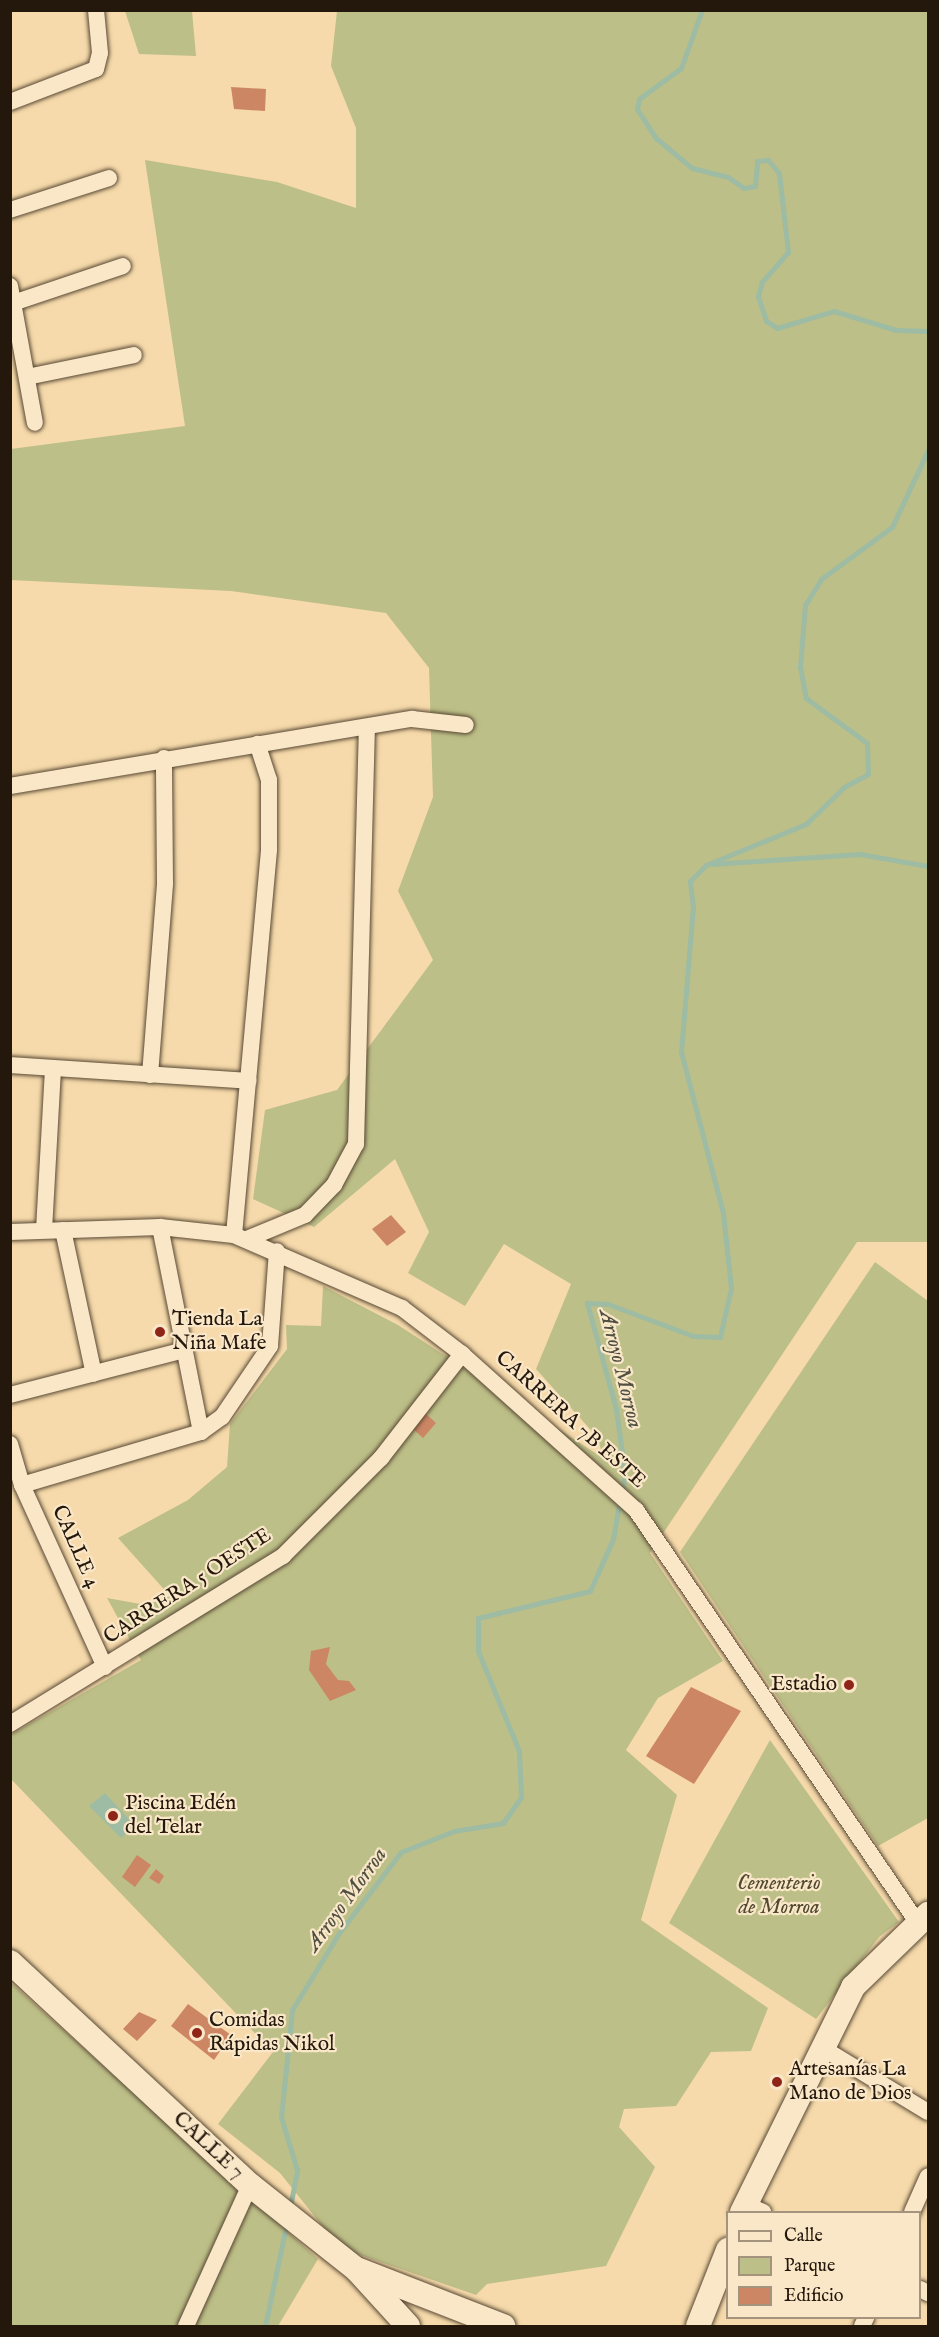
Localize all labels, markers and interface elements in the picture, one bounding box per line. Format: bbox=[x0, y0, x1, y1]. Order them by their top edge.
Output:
place label: Tienda La Niña Mafe bbox=[172, 1307, 266, 1357]
water label: Arroyo Morroa bbox=[592, 1307, 648, 1431]
marker: Tienda La Niña Mafe bbox=[153, 1325, 167, 1339]
street label: CARRERA 7B ESTE bbox=[490, 1346, 650, 1494]
street label: CALLE 4 bbox=[46, 1502, 104, 1592]
street label: CARRERA 5 OESTE bbox=[100, 1523, 276, 1651]
place label: Estadio bbox=[771, 1672, 837, 1698]
marker: Estadio bbox=[842, 1678, 856, 1692]
place label: Piscina Edén del Telar bbox=[125, 1791, 236, 1841]
marker: Piscina Edén del Telar bbox=[106, 1809, 120, 1823]
water label: Arroyo Morroa bbox=[301, 1843, 393, 1957]
park label: Cementerio de Morroa bbox=[737, 1871, 821, 1921]
place label: Comidas Rápidas Nikol bbox=[209, 2008, 335, 2058]
marker: Comidas Rápidas Nikol bbox=[190, 2026, 204, 2040]
place label: Artesanías La Mano de Dios bbox=[789, 2057, 911, 2107]
marker: Artesanías La Mano de Dios bbox=[770, 2075, 784, 2089]
street label: CALLE 7 bbox=[167, 2107, 249, 2185]
legend bbox=[726, 2211, 921, 2319]
text: Calle bbox=[784, 2225, 823, 2248]
text: Parque bbox=[784, 2255, 835, 2278]
text: Edificio bbox=[784, 2285, 844, 2308]

